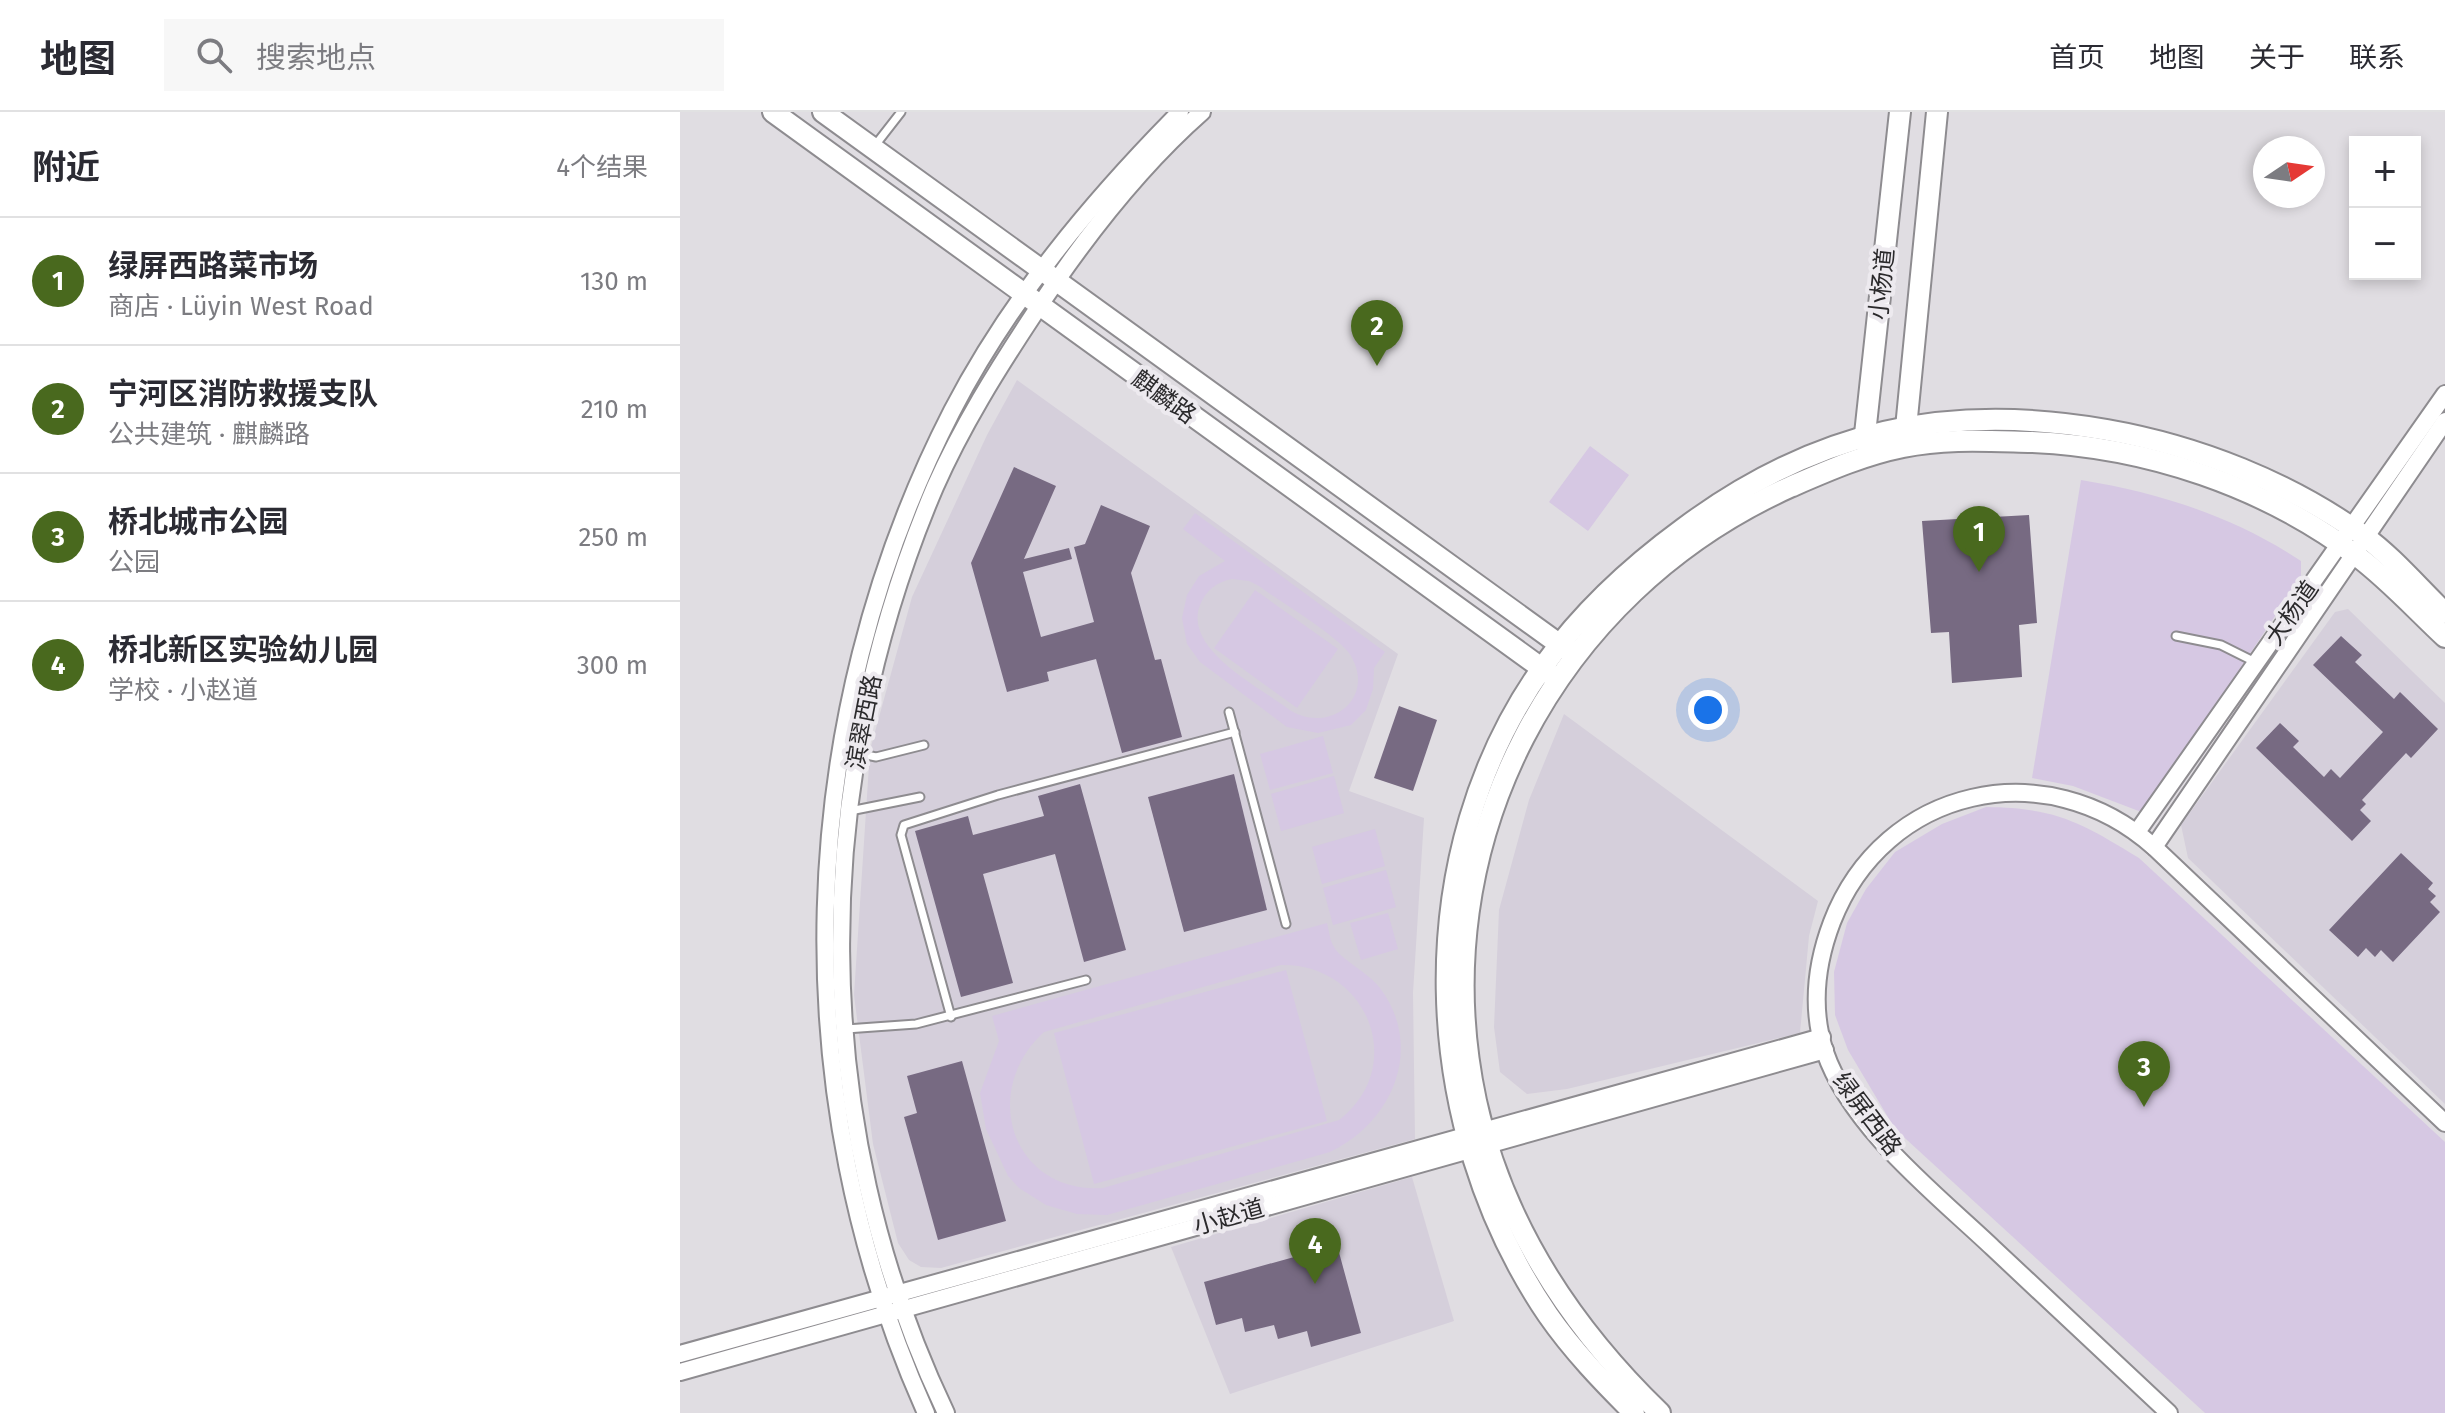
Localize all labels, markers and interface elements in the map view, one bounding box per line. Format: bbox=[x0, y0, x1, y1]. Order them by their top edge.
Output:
search box bbox=[164, 19, 724, 91]
icon: search bbox=[192, 33, 236, 77]
text: 地图 bbox=[40, 36, 116, 82]
text: 搜索地点 bbox=[256, 40, 376, 76]
text: 首页 bbox=[2049, 41, 2105, 74]
text: 地图 bbox=[2149, 41, 2205, 74]
text: 关于 bbox=[2249, 41, 2305, 74]
text: 联系 bbox=[2349, 41, 2405, 74]
north arrow bbox=[2253, 136, 2325, 208]
map controls bbox=[2349, 136, 2421, 280]
button: + bbox=[2349, 136, 2421, 208]
text: 附近 bbox=[32, 147, 100, 188]
text: 4个结果 bbox=[556, 152, 648, 183]
button: − bbox=[2349, 208, 2421, 280]
street label: 小杨道 bbox=[1864, 247, 1900, 321]
text: 绿屏西路菜市场 bbox=[108, 248, 318, 284]
text: 1 bbox=[52, 266, 64, 297]
text: 130 m bbox=[580, 266, 648, 297]
text: 商店 · Lüyin West Road bbox=[108, 291, 374, 322]
pin: 2 bbox=[1351, 300, 1403, 366]
street label: 麒麟路 bbox=[1127, 365, 1201, 429]
text: 宁河区消防救援支队 bbox=[108, 376, 378, 412]
text: 2 bbox=[51, 394, 65, 425]
text: 210 m bbox=[581, 394, 648, 425]
text: 公共建筑 · 麒麟路 bbox=[108, 419, 310, 450]
text: 桥北城市公园 bbox=[108, 504, 288, 540]
pin: 1 bbox=[1953, 506, 2005, 572]
text: 3 bbox=[51, 522, 65, 553]
text: 250 m bbox=[578, 522, 648, 553]
text: 公园 bbox=[108, 547, 160, 578]
street label: 大杨道 bbox=[2260, 575, 2324, 651]
text: 桥北新区实验幼儿园 bbox=[108, 632, 378, 668]
text: 4 bbox=[51, 650, 65, 681]
text: 300 m bbox=[577, 650, 648, 681]
street label: 滨翠西路 bbox=[841, 672, 887, 772]
text: 学校 · 小赵道 bbox=[108, 675, 258, 706]
your location bbox=[1688, 690, 1728, 730]
pin: 3 bbox=[2118, 1041, 2170, 1107]
street label: 绿屏西路 bbox=[1827, 1067, 1907, 1161]
street label: 小赵道 bbox=[1191, 1194, 1267, 1240]
pin: 4 bbox=[1289, 1218, 1341, 1284]

